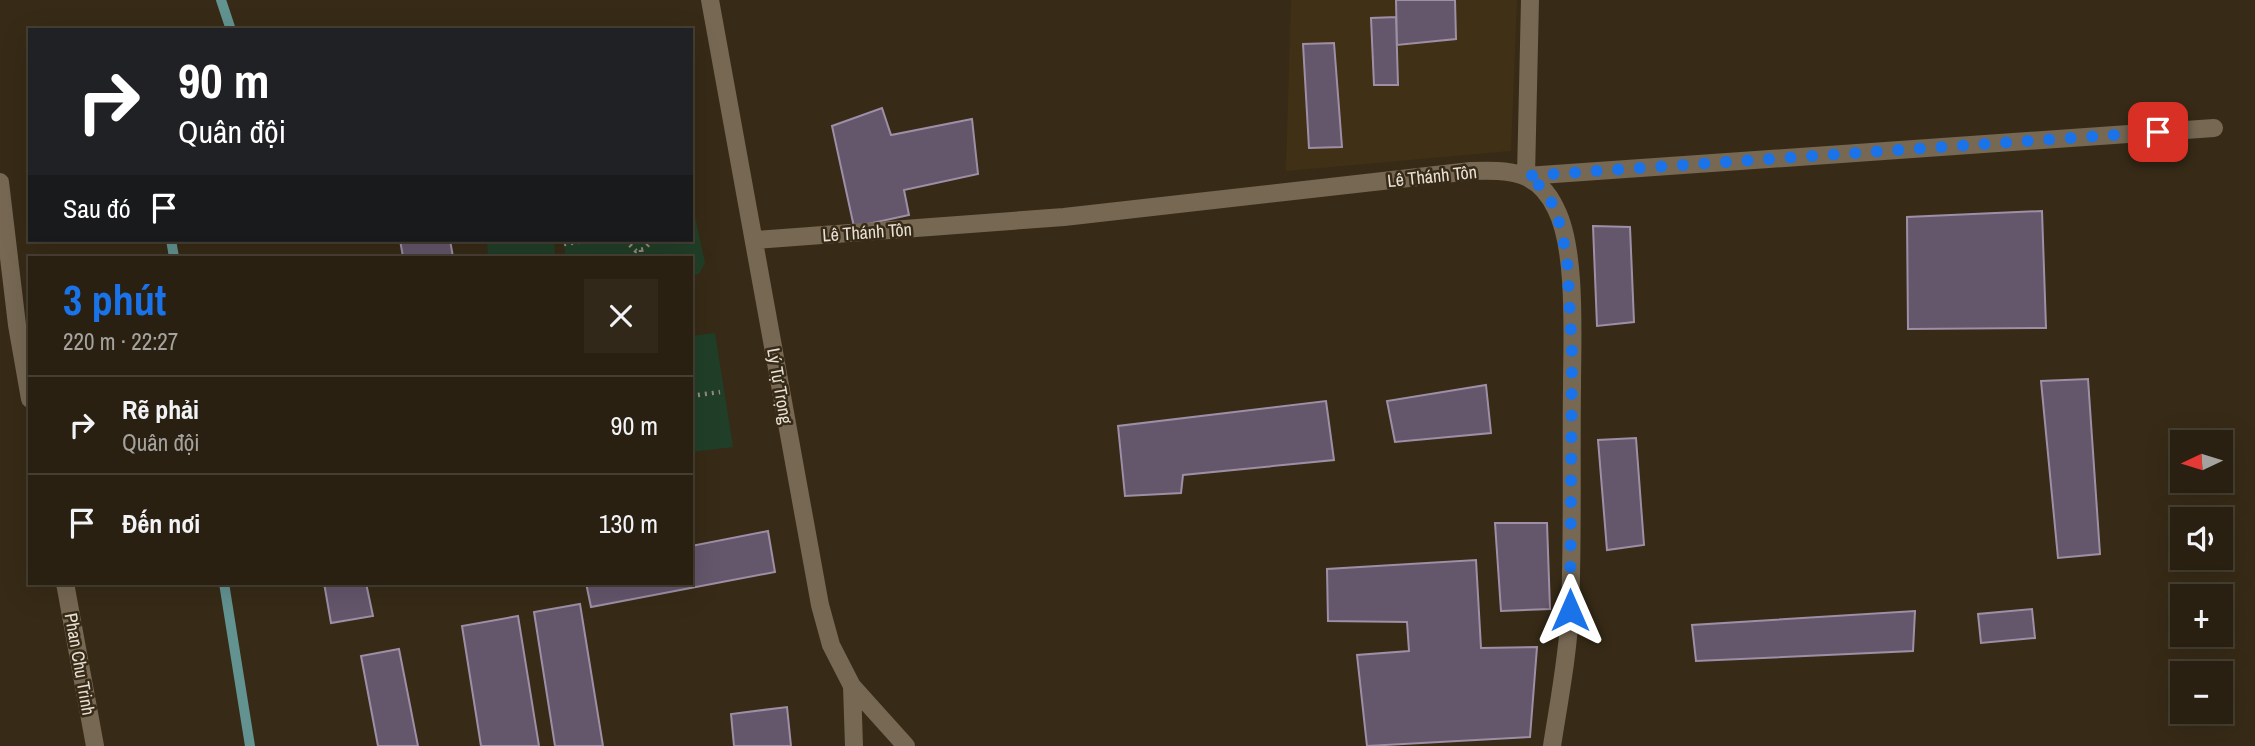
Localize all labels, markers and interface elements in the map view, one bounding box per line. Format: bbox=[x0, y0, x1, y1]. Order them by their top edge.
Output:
text: 90 m bbox=[178, 47, 270, 113]
icon: right bbox=[63, 56, 154, 147]
pin bbox=[2128, 102, 2188, 162]
text: Quân đội bbox=[178, 110, 286, 153]
icon: arrive bbox=[2139, 113, 2177, 151]
street label: Lê Thánh Tôn bbox=[1386, 159, 1478, 193]
icon: arrive bbox=[145, 189, 183, 227]
text: Sau đó bbox=[63, 191, 131, 226]
street label: Lê Thánh Tôn bbox=[821, 216, 913, 248]
text: 3 phút bbox=[63, 272, 166, 328]
button: close bbox=[584, 279, 658, 353]
text: 220 m · 22:27 bbox=[63, 326, 178, 357]
street label: Lý Tự Trọng bbox=[761, 346, 799, 427]
text: Rẽ phải bbox=[122, 392, 199, 427]
icon: right bbox=[63, 406, 101, 444]
text: 90 m bbox=[611, 408, 658, 443]
text: Quân đội bbox=[122, 427, 200, 458]
north arrow bbox=[2170, 430, 2233, 494]
map controls bbox=[2170, 430, 2233, 724]
icon: arrive bbox=[63, 504, 101, 542]
text: Đến nơi bbox=[122, 506, 200, 541]
text: 130 m bbox=[599, 506, 658, 541]
button: sound bbox=[2170, 507, 2233, 570]
position arrow bbox=[1533, 573, 1607, 647]
button: + bbox=[2170, 584, 2233, 647]
street label: Phan Chu Trinh bbox=[59, 611, 101, 717]
button: − bbox=[2170, 661, 2233, 724]

